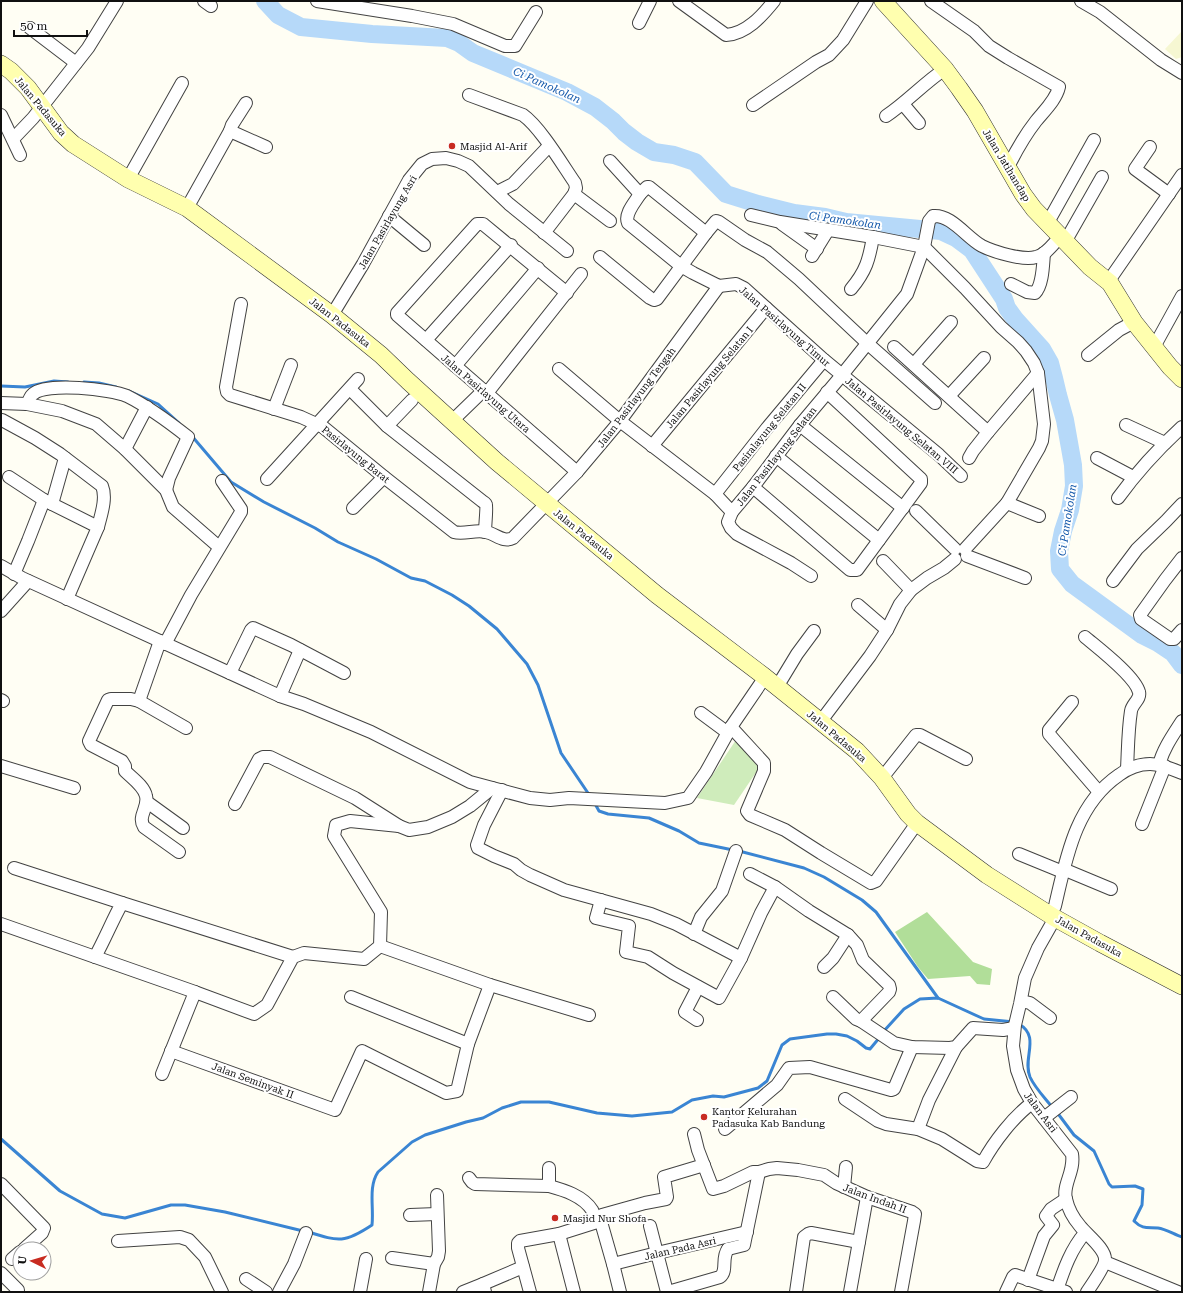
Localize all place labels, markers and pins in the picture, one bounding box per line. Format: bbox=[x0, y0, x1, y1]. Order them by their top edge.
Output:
marker: Masjid Al-Arif bbox=[447, 141, 457, 151]
place label: Masjid Al-Arif bbox=[460, 141, 528, 152]
place label: Kantor Kelurahan Padasuka Kab Bandung bbox=[712, 1106, 825, 1129]
marker: Kantor Kelurahan Padasuka Kab Bandung bbox=[699, 1112, 709, 1122]
marker: Masjid Nur Shofa bbox=[550, 1213, 560, 1223]
place label: Masjid Nur Shofa bbox=[563, 1213, 647, 1224]

